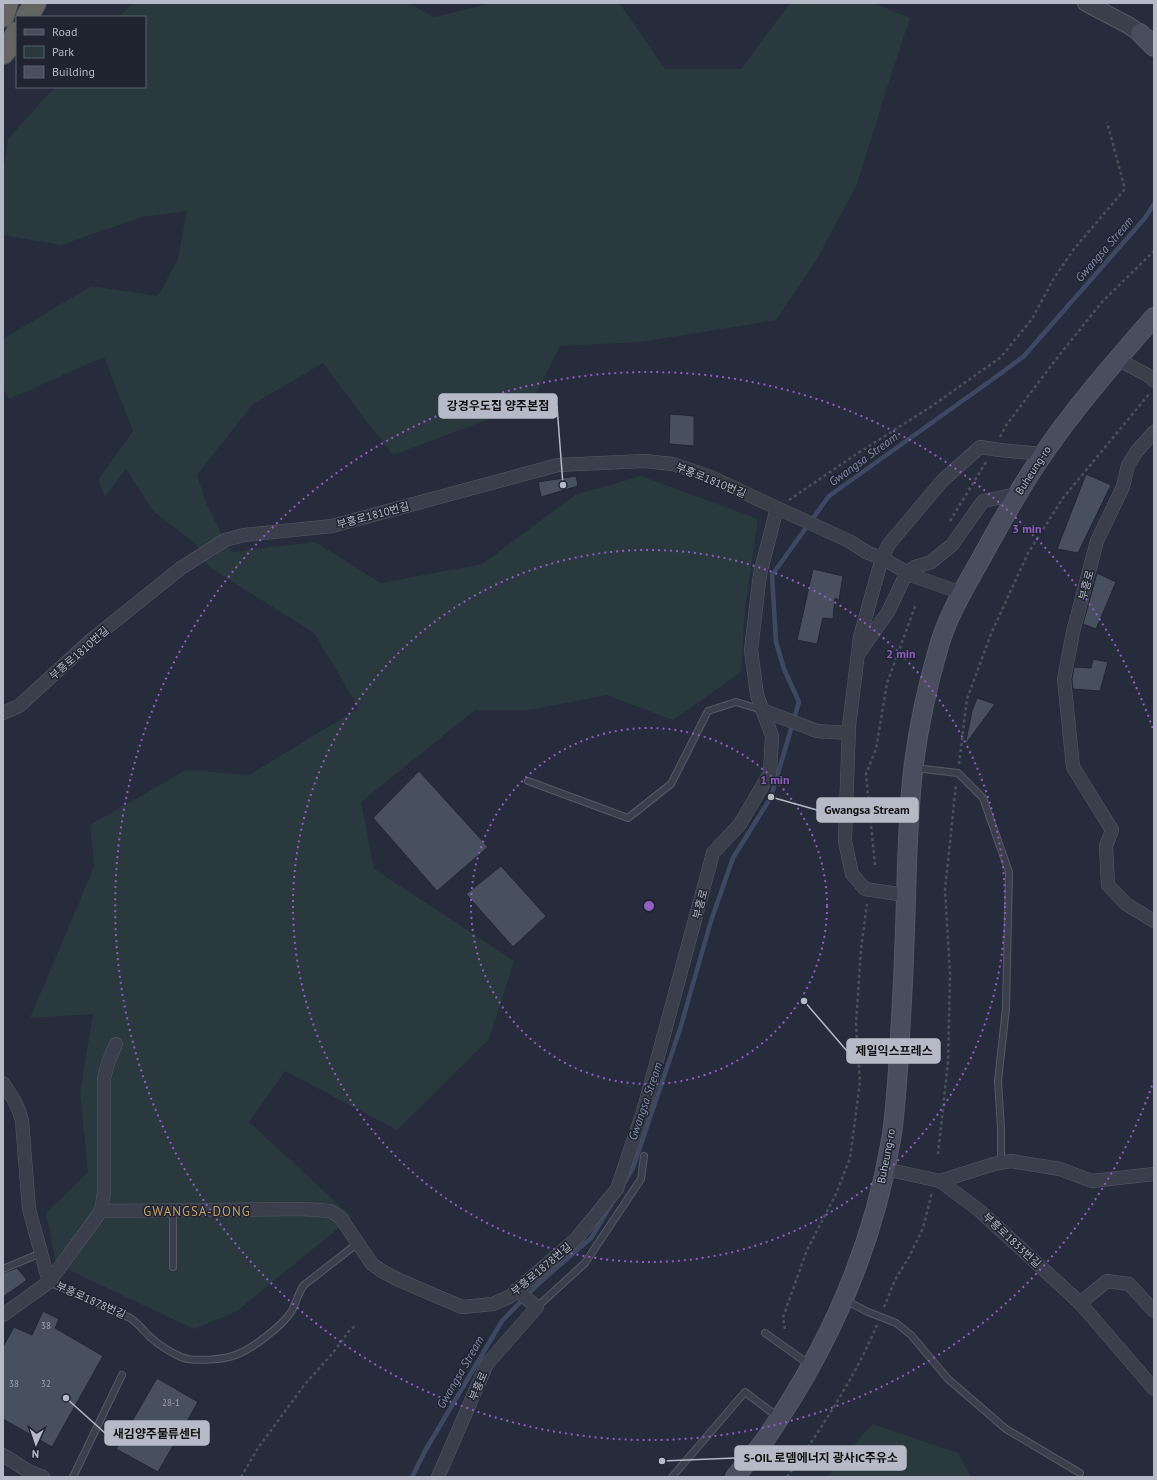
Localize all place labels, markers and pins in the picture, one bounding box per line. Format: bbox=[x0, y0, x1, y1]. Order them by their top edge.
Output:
callout: 강경우도집 양주본점 bbox=[439, 394, 557, 418]
callout: Gwangsa Stream bbox=[817, 798, 918, 822]
centre of rings bbox=[642, 899, 656, 913]
callout: 제일익스프레스 bbox=[847, 1039, 940, 1063]
callout: 새김양주물류센터 bbox=[105, 1421, 209, 1445]
callout: S-OIL 로뎀에너지 광사IC주유소 bbox=[735, 1446, 906, 1470]

